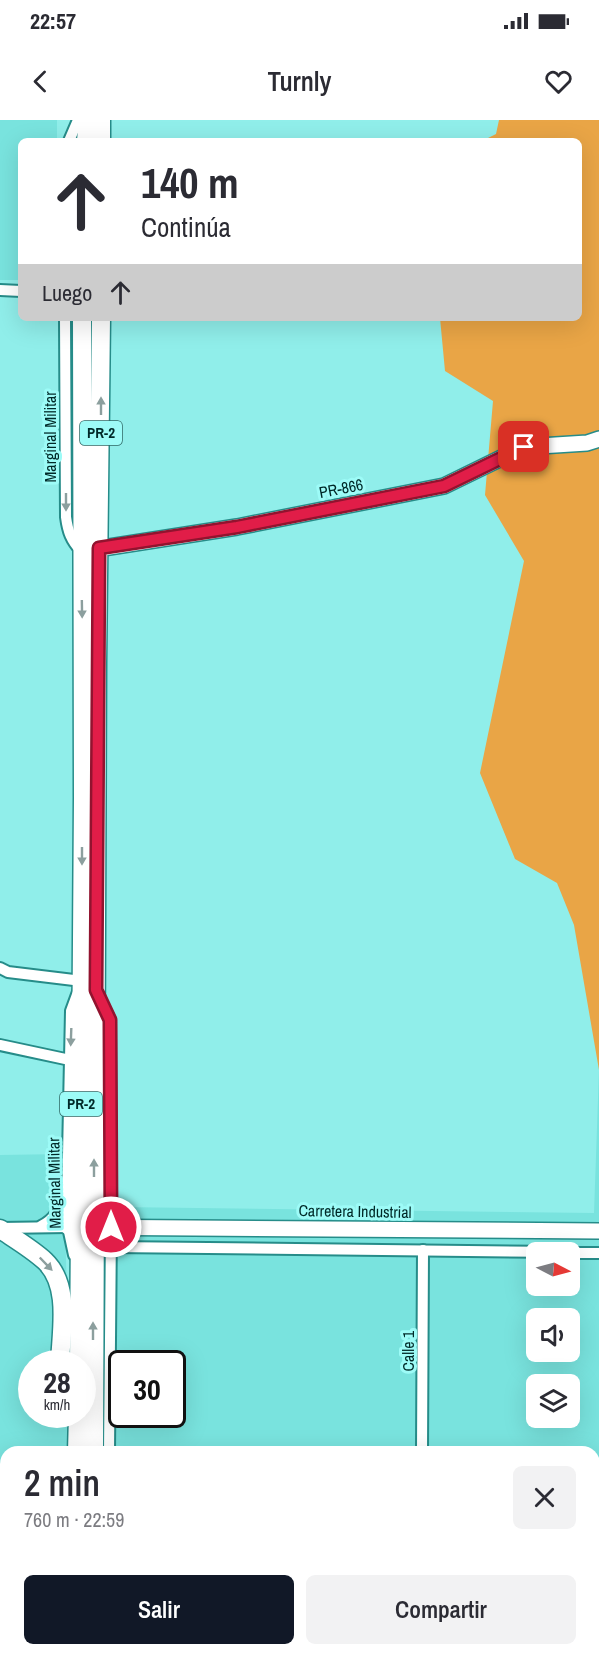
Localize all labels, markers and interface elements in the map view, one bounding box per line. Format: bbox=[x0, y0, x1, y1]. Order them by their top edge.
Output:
text: 22:57 bbox=[30, 6, 76, 36]
text: Turnly bbox=[268, 63, 331, 99]
icon: back bbox=[24, 65, 57, 98]
icon: heart bbox=[542, 65, 575, 98]
text: 140 m bbox=[141, 155, 239, 211]
icon: ahead bbox=[42, 162, 120, 240]
text: Continúa bbox=[141, 209, 231, 245]
icon: ahead bbox=[104, 276, 137, 309]
text: Luego bbox=[42, 278, 92, 308]
street label: Marginal Militar bbox=[39, 391, 61, 483]
one-way arrow bbox=[96, 396, 106, 415]
road number: PR-2 bbox=[80, 421, 122, 445]
pin bbox=[498, 421, 549, 472]
icon: arrive bbox=[507, 430, 540, 463]
street label: PR-866 bbox=[317, 473, 365, 503]
one-way arrow bbox=[61, 493, 71, 512]
one-way arrow bbox=[77, 600, 87, 619]
one-way arrow bbox=[77, 846, 87, 865]
one-way arrow bbox=[66, 1028, 75, 1047]
road number: PR-2 bbox=[60, 1092, 102, 1116]
street label: Marginal Militar bbox=[42, 1137, 66, 1229]
one-way arrow bbox=[89, 1159, 99, 1178]
position arrow bbox=[79, 1195, 143, 1259]
street label: Carretera Industrial bbox=[298, 1199, 412, 1223]
north arrow bbox=[526, 1242, 580, 1296]
map controls bbox=[526, 1242, 580, 1428]
one-way arrow bbox=[39, 1257, 53, 1272]
button: sound bbox=[526, 1308, 580, 1362]
one-way arrow bbox=[88, 1321, 98, 1340]
street label: Calle 1 bbox=[397, 1330, 419, 1371]
speed limit sign: 30 bbox=[108, 1350, 186, 1428]
text: 28 bbox=[43, 1362, 71, 1402]
button: layers bbox=[526, 1374, 580, 1428]
text: km/h bbox=[44, 1394, 70, 1415]
text: 2 min bbox=[24, 1459, 100, 1507]
button: close bbox=[513, 1466, 576, 1529]
text: 760 m · 22:59 bbox=[24, 1506, 124, 1533]
button: Salir bbox=[24, 1575, 294, 1644]
button: Compartir bbox=[306, 1575, 576, 1644]

